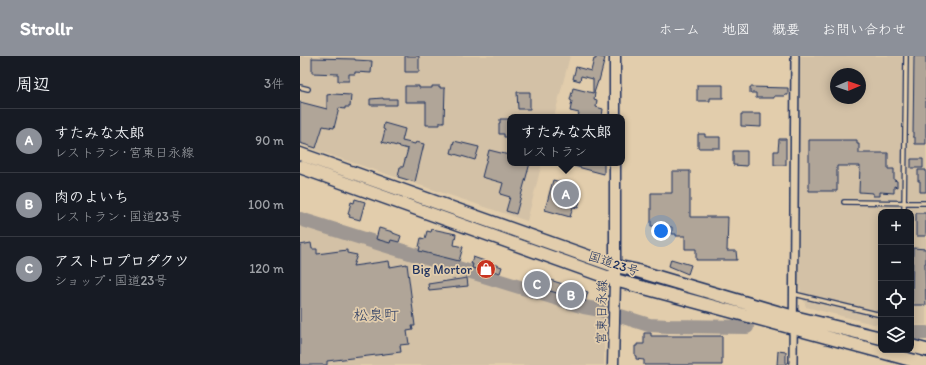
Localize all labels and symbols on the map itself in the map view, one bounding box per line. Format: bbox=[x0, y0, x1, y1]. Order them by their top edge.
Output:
north arrow bbox=[830, 68, 866, 104]
pin: A bbox=[553, 179, 579, 209]
your location bbox=[651, 221, 671, 241]
street label: 国道23号 bbox=[586, 248, 641, 279]
shop icon: Big Mortor bbox=[475, 258, 497, 280]
place label: Big Mortor bbox=[412, 262, 473, 277]
pin: C bbox=[524, 269, 550, 299]
street label: 宮東日永線 bbox=[593, 278, 610, 345]
pin: B bbox=[558, 280, 584, 310]
district label: 松泉町 bbox=[353, 306, 399, 324]

